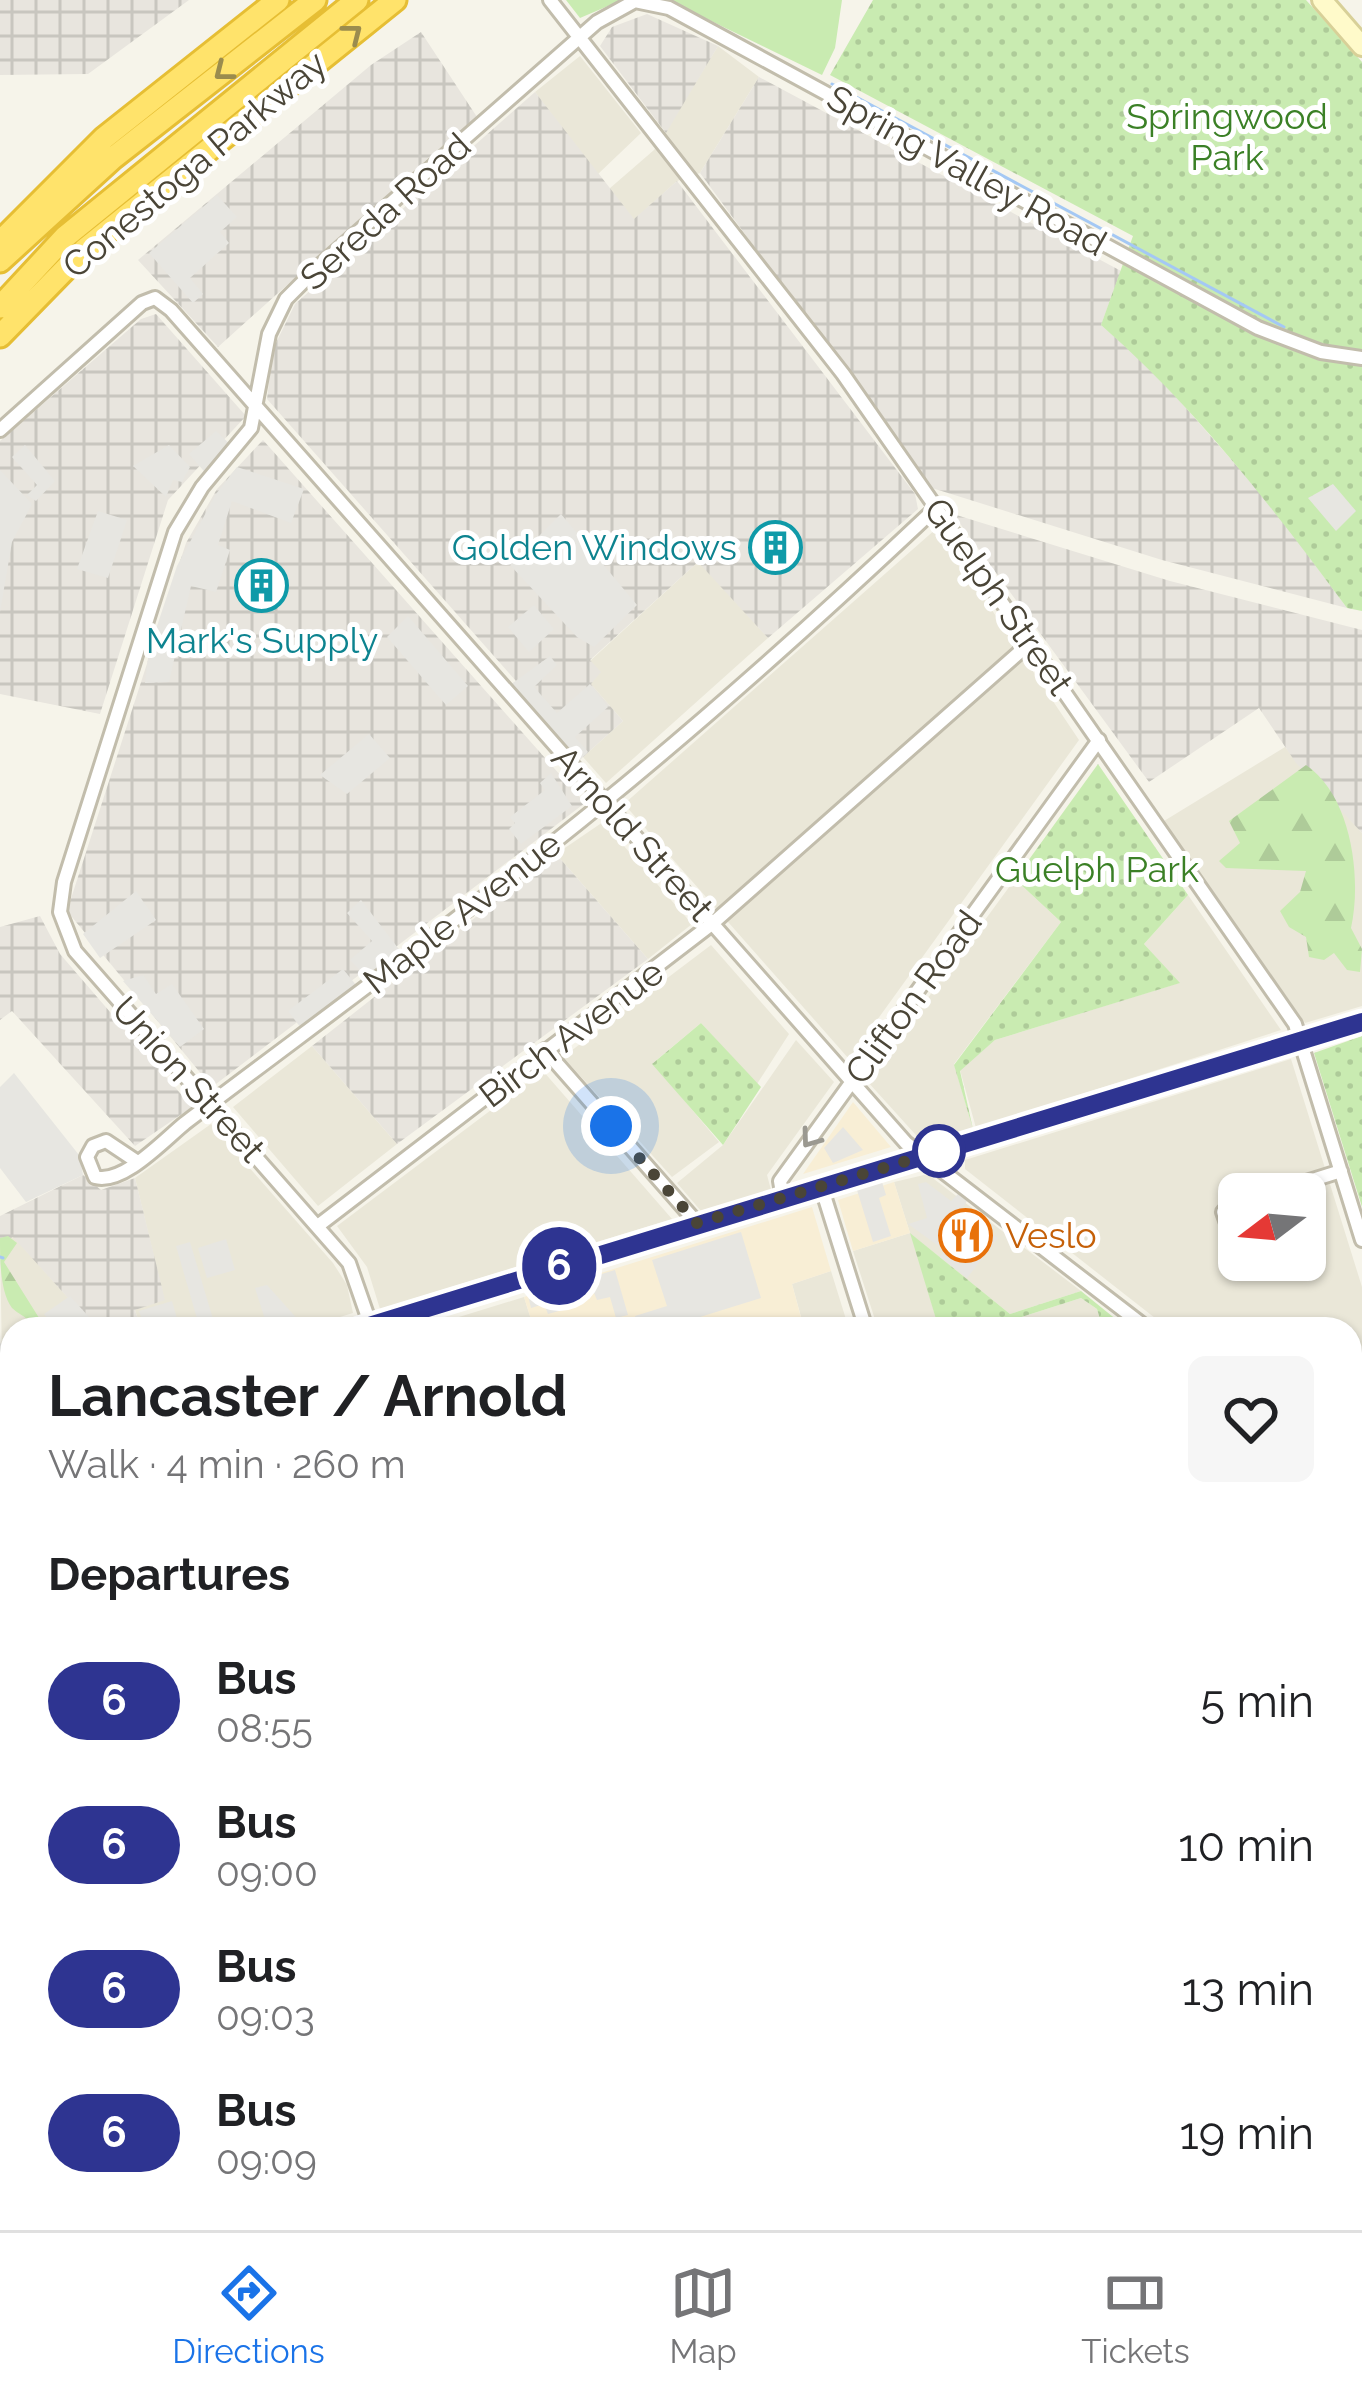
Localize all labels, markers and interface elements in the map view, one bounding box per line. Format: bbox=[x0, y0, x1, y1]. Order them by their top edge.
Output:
one-way arrow bbox=[339, 26, 361, 47]
street label: Conestoga Parkway bbox=[54, 42, 334, 286]
one-way arrow bbox=[214, 58, 236, 79]
street label: Spring Valley Road bbox=[820, 76, 1114, 264]
park label: Springwood Park bbox=[1126, 95, 1328, 178]
street label: Sereda Road bbox=[292, 124, 478, 298]
street label: Guelph Street bbox=[916, 490, 1082, 702]
building icon: Golden Windows bbox=[748, 519, 804, 575]
place label: Golden Windows bbox=[452, 526, 737, 568]
building icon: Mark's Supply bbox=[234, 557, 290, 613]
place label: Mark's Supply bbox=[146, 619, 378, 661]
street label: Arnold Street bbox=[544, 737, 722, 929]
street label: Maple Avenue bbox=[355, 822, 569, 1002]
park label: Guelph Park bbox=[995, 848, 1199, 890]
street label: Clifton Road bbox=[836, 902, 990, 1092]
street label: Birch Avenue bbox=[471, 950, 671, 1116]
street label: Union Street bbox=[104, 988, 274, 1170]
your location bbox=[581, 1096, 641, 1156]
one-way arrow bbox=[803, 1126, 825, 1147]
unlabelled marker bbox=[914, 1126, 964, 1176]
north arrow bbox=[1218, 1173, 1326, 1281]
map controls bbox=[1218, 1173, 1326, 1281]
restaurant icon: Veslo bbox=[938, 1207, 994, 1263]
place label: Veslo bbox=[1005, 1214, 1097, 1256]
line badge: 6 bbox=[520, 1227, 598, 1305]
text: 6 bbox=[546, 1241, 572, 1290]
button: heart bbox=[1188, 1356, 1314, 1482]
text: Lancaster / Arnold bbox=[48, 1362, 567, 1429]
text: Walk · 4 min · 260 m bbox=[48, 1441, 406, 1487]
text: Departures bbox=[48, 1548, 290, 1601]
text: Bus bbox=[216, 1652, 297, 1705]
text: 5 min bbox=[1201, 1675, 1314, 1728]
text: 6 bbox=[101, 1676, 127, 1725]
text: 08:55 bbox=[216, 1705, 313, 1751]
text: Bus bbox=[216, 1796, 297, 1849]
text: 10 min bbox=[1178, 1819, 1314, 1872]
text: 6 bbox=[101, 1820, 127, 1869]
text: 09:00 bbox=[216, 1849, 318, 1895]
text: Bus bbox=[216, 1940, 297, 1993]
text: 13 min bbox=[1182, 1963, 1314, 2016]
text: 6 bbox=[101, 1964, 127, 2013]
text: 09:03 bbox=[216, 1993, 315, 2039]
text: Bus bbox=[216, 2084, 297, 2137]
text: 19 min bbox=[1179, 2107, 1314, 2160]
text: 6 bbox=[101, 2108, 127, 2157]
text: 09:09 bbox=[216, 2137, 317, 2183]
tab: Directions bbox=[172, 2260, 325, 2371]
tab: Map bbox=[669, 2260, 737, 2371]
tab: Tickets bbox=[1081, 2260, 1190, 2371]

